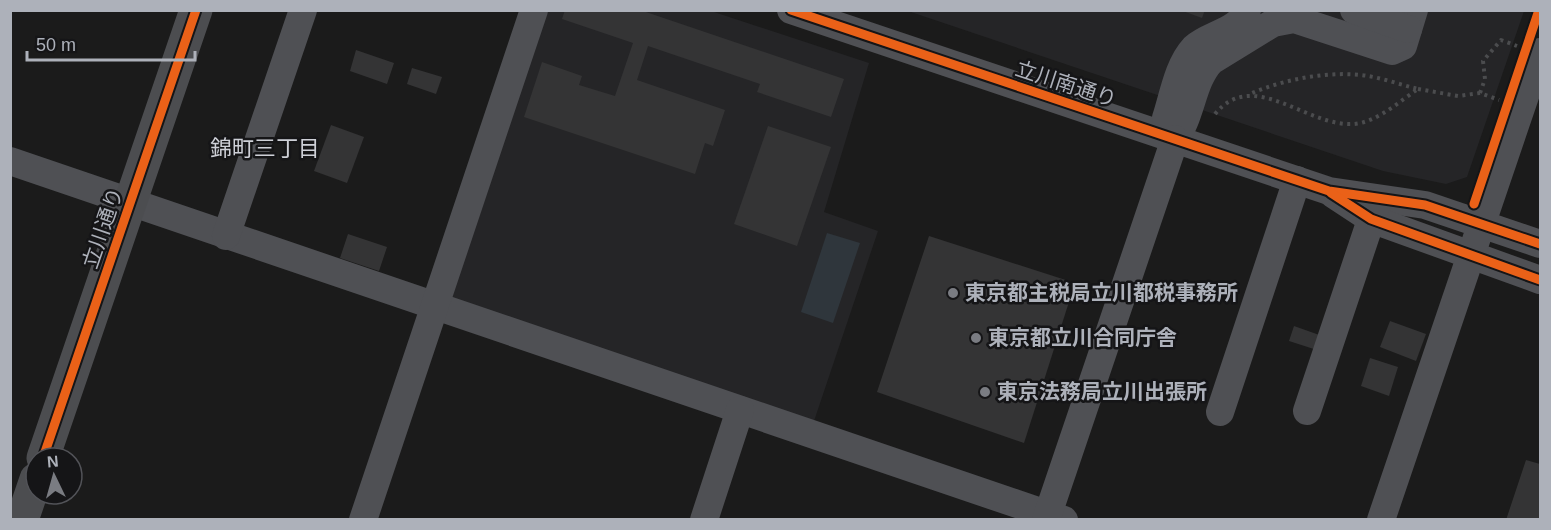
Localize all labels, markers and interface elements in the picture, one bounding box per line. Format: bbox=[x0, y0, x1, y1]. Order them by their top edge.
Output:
scale bar bbox=[27, 24, 195, 62]
text: 50 m bbox=[36, 35, 76, 55]
street label: 立川南通り bbox=[1013, 56, 1120, 111]
district label: 錦町三丁目 bbox=[210, 136, 320, 161]
street label: 立川通り bbox=[78, 184, 127, 271]
place label: 東京都主税局立川都税事務所 bbox=[965, 281, 1238, 304]
marker: 東京都主税局立川都税事務所 bbox=[946, 286, 960, 300]
place label: 東京都立川合同庁舎 bbox=[988, 326, 1177, 349]
marker: 東京都立川合同庁舎 bbox=[969, 331, 983, 345]
place label: 東京法務局立川出張所 bbox=[997, 380, 1207, 403]
marker: 東京法務局立川出張所 bbox=[978, 385, 992, 399]
north arrow bbox=[24, 446, 84, 506]
text: N bbox=[46, 453, 59, 471]

